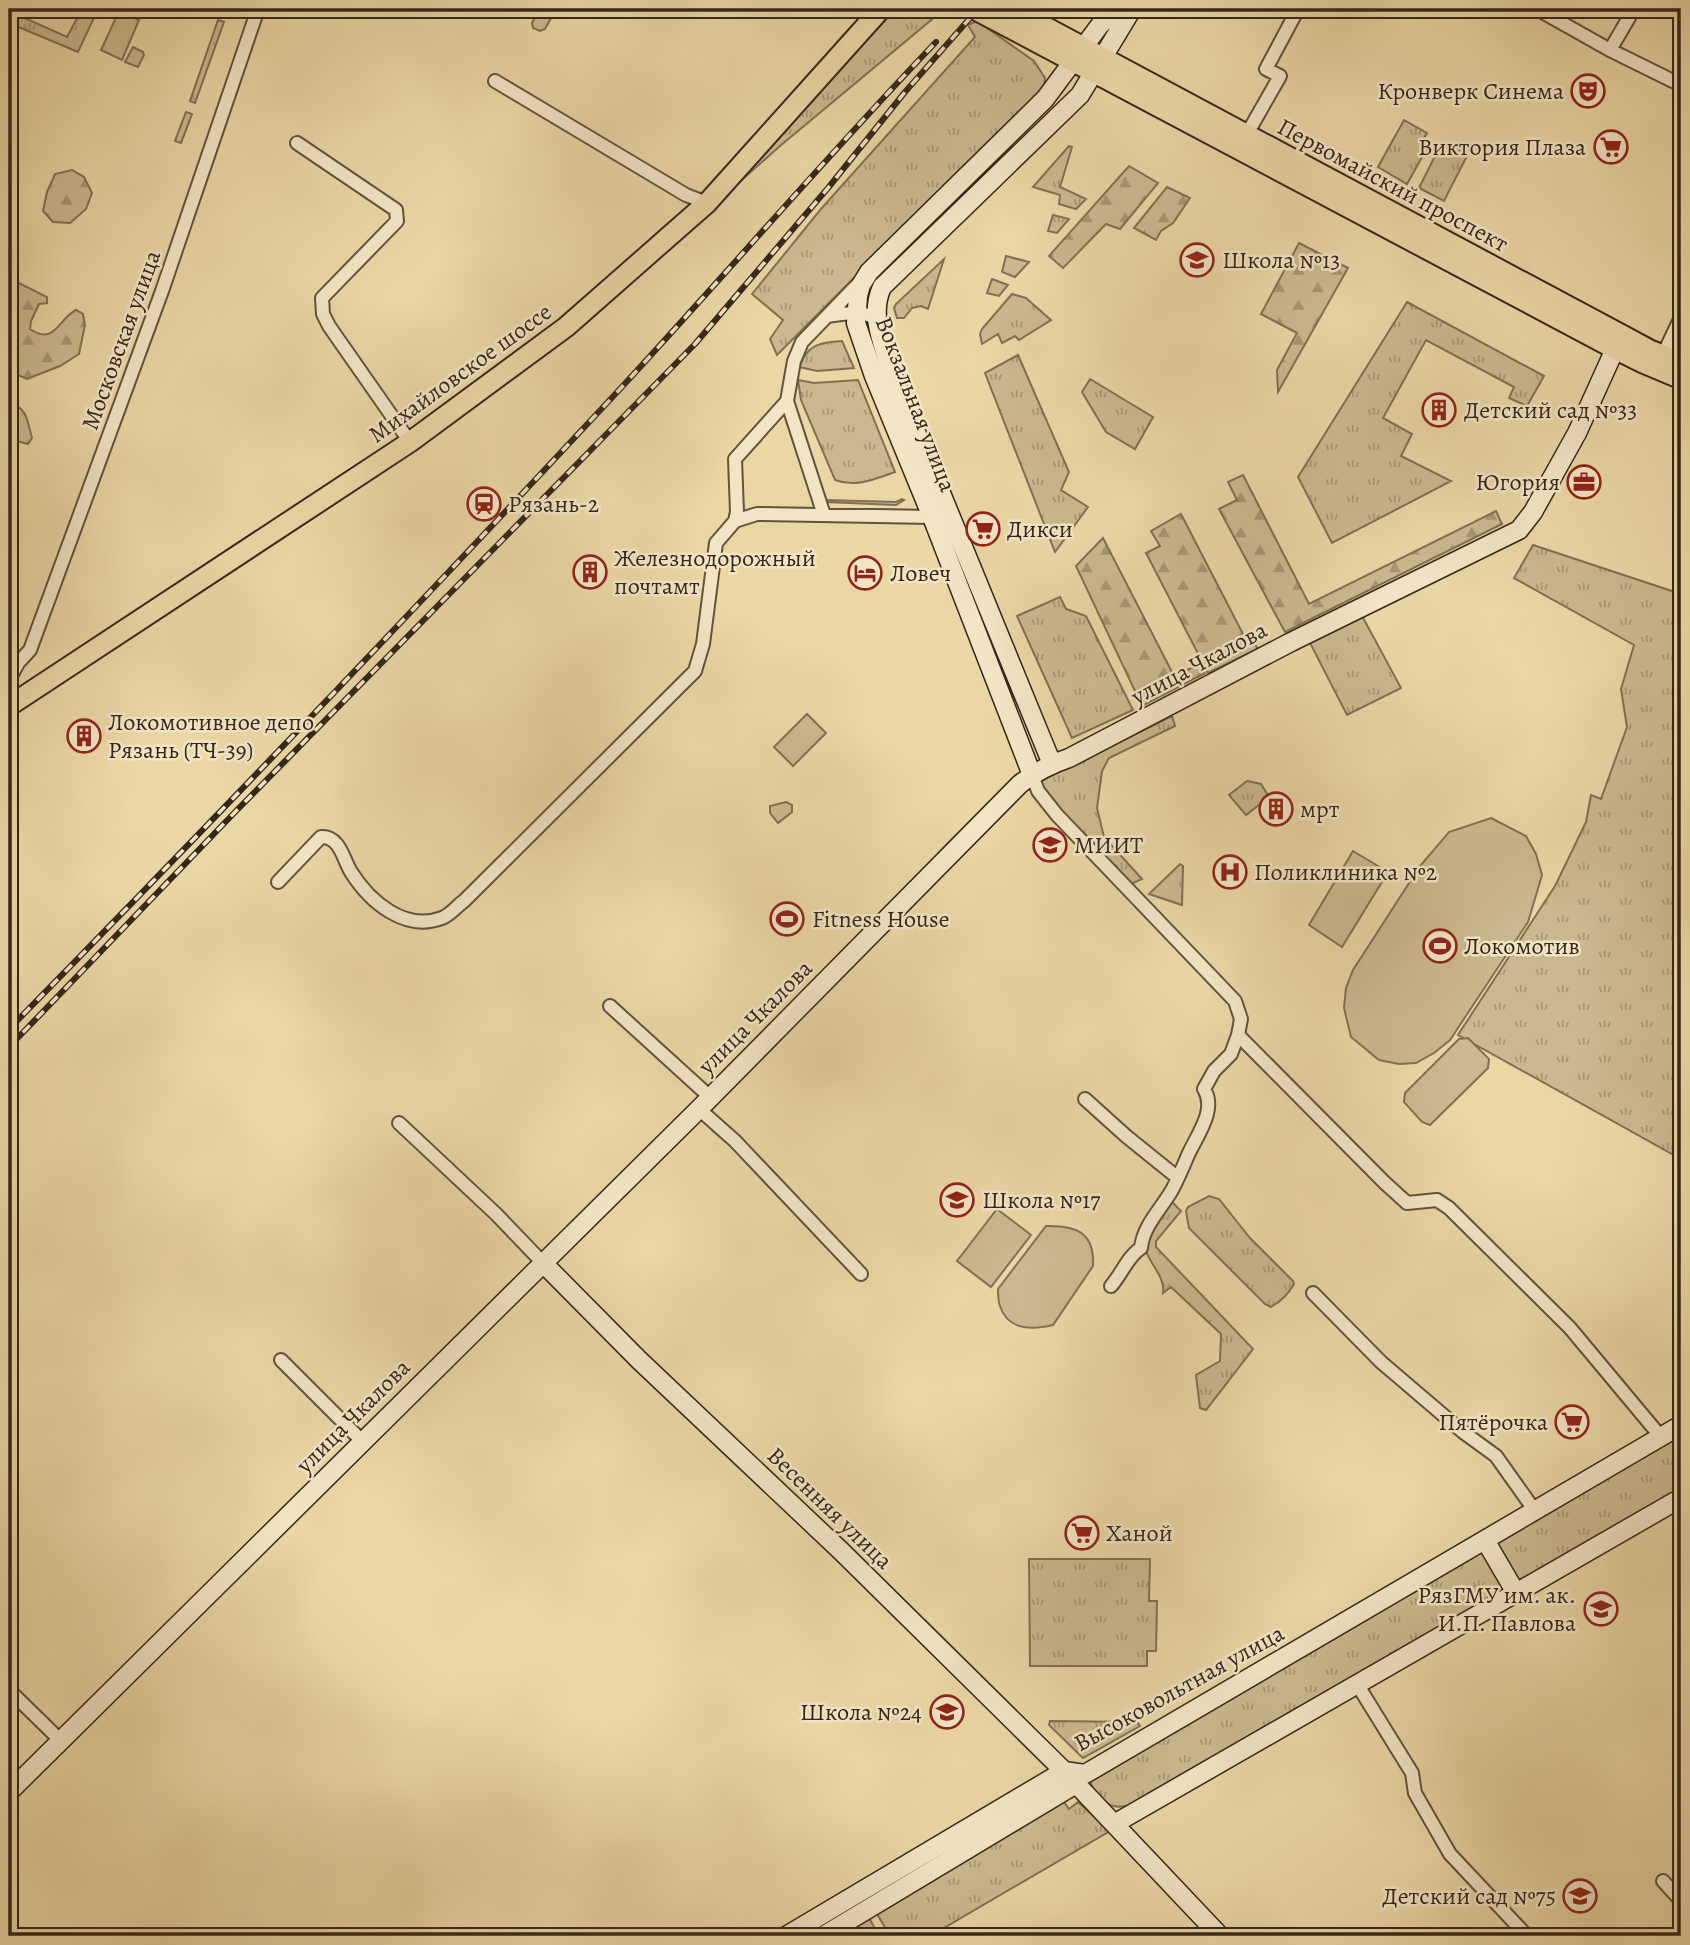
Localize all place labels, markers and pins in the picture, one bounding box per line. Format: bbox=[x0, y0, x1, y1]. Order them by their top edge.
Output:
theatre icon: Кронверк Синема bbox=[1569, 72, 1607, 110]
place label: Кронверк Синема bbox=[1378, 75, 1564, 107]
supermarket icon: Виктория Плаза bbox=[1592, 128, 1630, 166]
place label: Виктория Плаза bbox=[1418, 131, 1586, 163]
school or university icon: Школа №13 bbox=[1178, 241, 1216, 279]
place label: Школа №13 bbox=[1222, 244, 1340, 276]
building icon: Детский сад №33 bbox=[1420, 391, 1458, 429]
place label: Детский сад №33 bbox=[1464, 394, 1637, 426]
office icon: Югория bbox=[1565, 463, 1603, 501]
place label: Югория bbox=[1476, 466, 1560, 498]
station icon: Рязань-2 bbox=[465, 485, 503, 523]
place label: Рязань-2 bbox=[508, 488, 599, 520]
supermarket icon: Дикси bbox=[964, 510, 1002, 548]
place label: Дикси bbox=[1007, 513, 1073, 545]
place label: Железнодорожный почтамт bbox=[614, 542, 816, 602]
building icon: Железнодорожный почтамт bbox=[571, 553, 609, 591]
hotel icon: Ловеч bbox=[846, 554, 884, 592]
place label: Ловеч bbox=[890, 557, 951, 589]
place label: Локомотивное депо Рязань (ТЧ-39) bbox=[108, 706, 314, 766]
building icon: Локомотивное депо Рязань (ТЧ-39) bbox=[65, 717, 103, 755]
building icon: мрт bbox=[1257, 790, 1295, 828]
place label: мрт bbox=[1300, 793, 1340, 825]
school or university icon: МИИТ bbox=[1031, 826, 1069, 864]
place label: МИИТ bbox=[1074, 829, 1143, 861]
hospital icon: Поликлиника №2 bbox=[1211, 853, 1249, 891]
place label: Поликлиника №2 bbox=[1254, 856, 1437, 888]
sports icon: Fitness House bbox=[768, 900, 806, 938]
place label: Fitness House bbox=[812, 903, 949, 935]
sports icon: Локомотив bbox=[1421, 927, 1459, 965]
place label: Локомотив bbox=[1464, 930, 1580, 962]
school or university icon: Школа №17 bbox=[938, 1181, 976, 1219]
place label: Школа №17 bbox=[982, 1184, 1101, 1216]
supermarket icon: Пятёрочка bbox=[1553, 1403, 1591, 1441]
place label: Пятёрочка bbox=[1438, 1406, 1548, 1438]
supermarket icon: Ханой bbox=[1063, 1514, 1101, 1552]
place label: Ханой bbox=[1106, 1517, 1173, 1549]
place label: РязГМУ им. ак. И.П. Павлова bbox=[1418, 1579, 1576, 1639]
school or university icon: РязГМУ им. ак. И.П. Павлова bbox=[1582, 1590, 1620, 1628]
school or university icon: Школа №24 bbox=[928, 1693, 966, 1731]
place label: Школа №24 bbox=[800, 1696, 922, 1728]
school or university icon: Детский сад №75 bbox=[1561, 1877, 1599, 1915]
place label: Детский сад №75 bbox=[1382, 1880, 1556, 1912]

